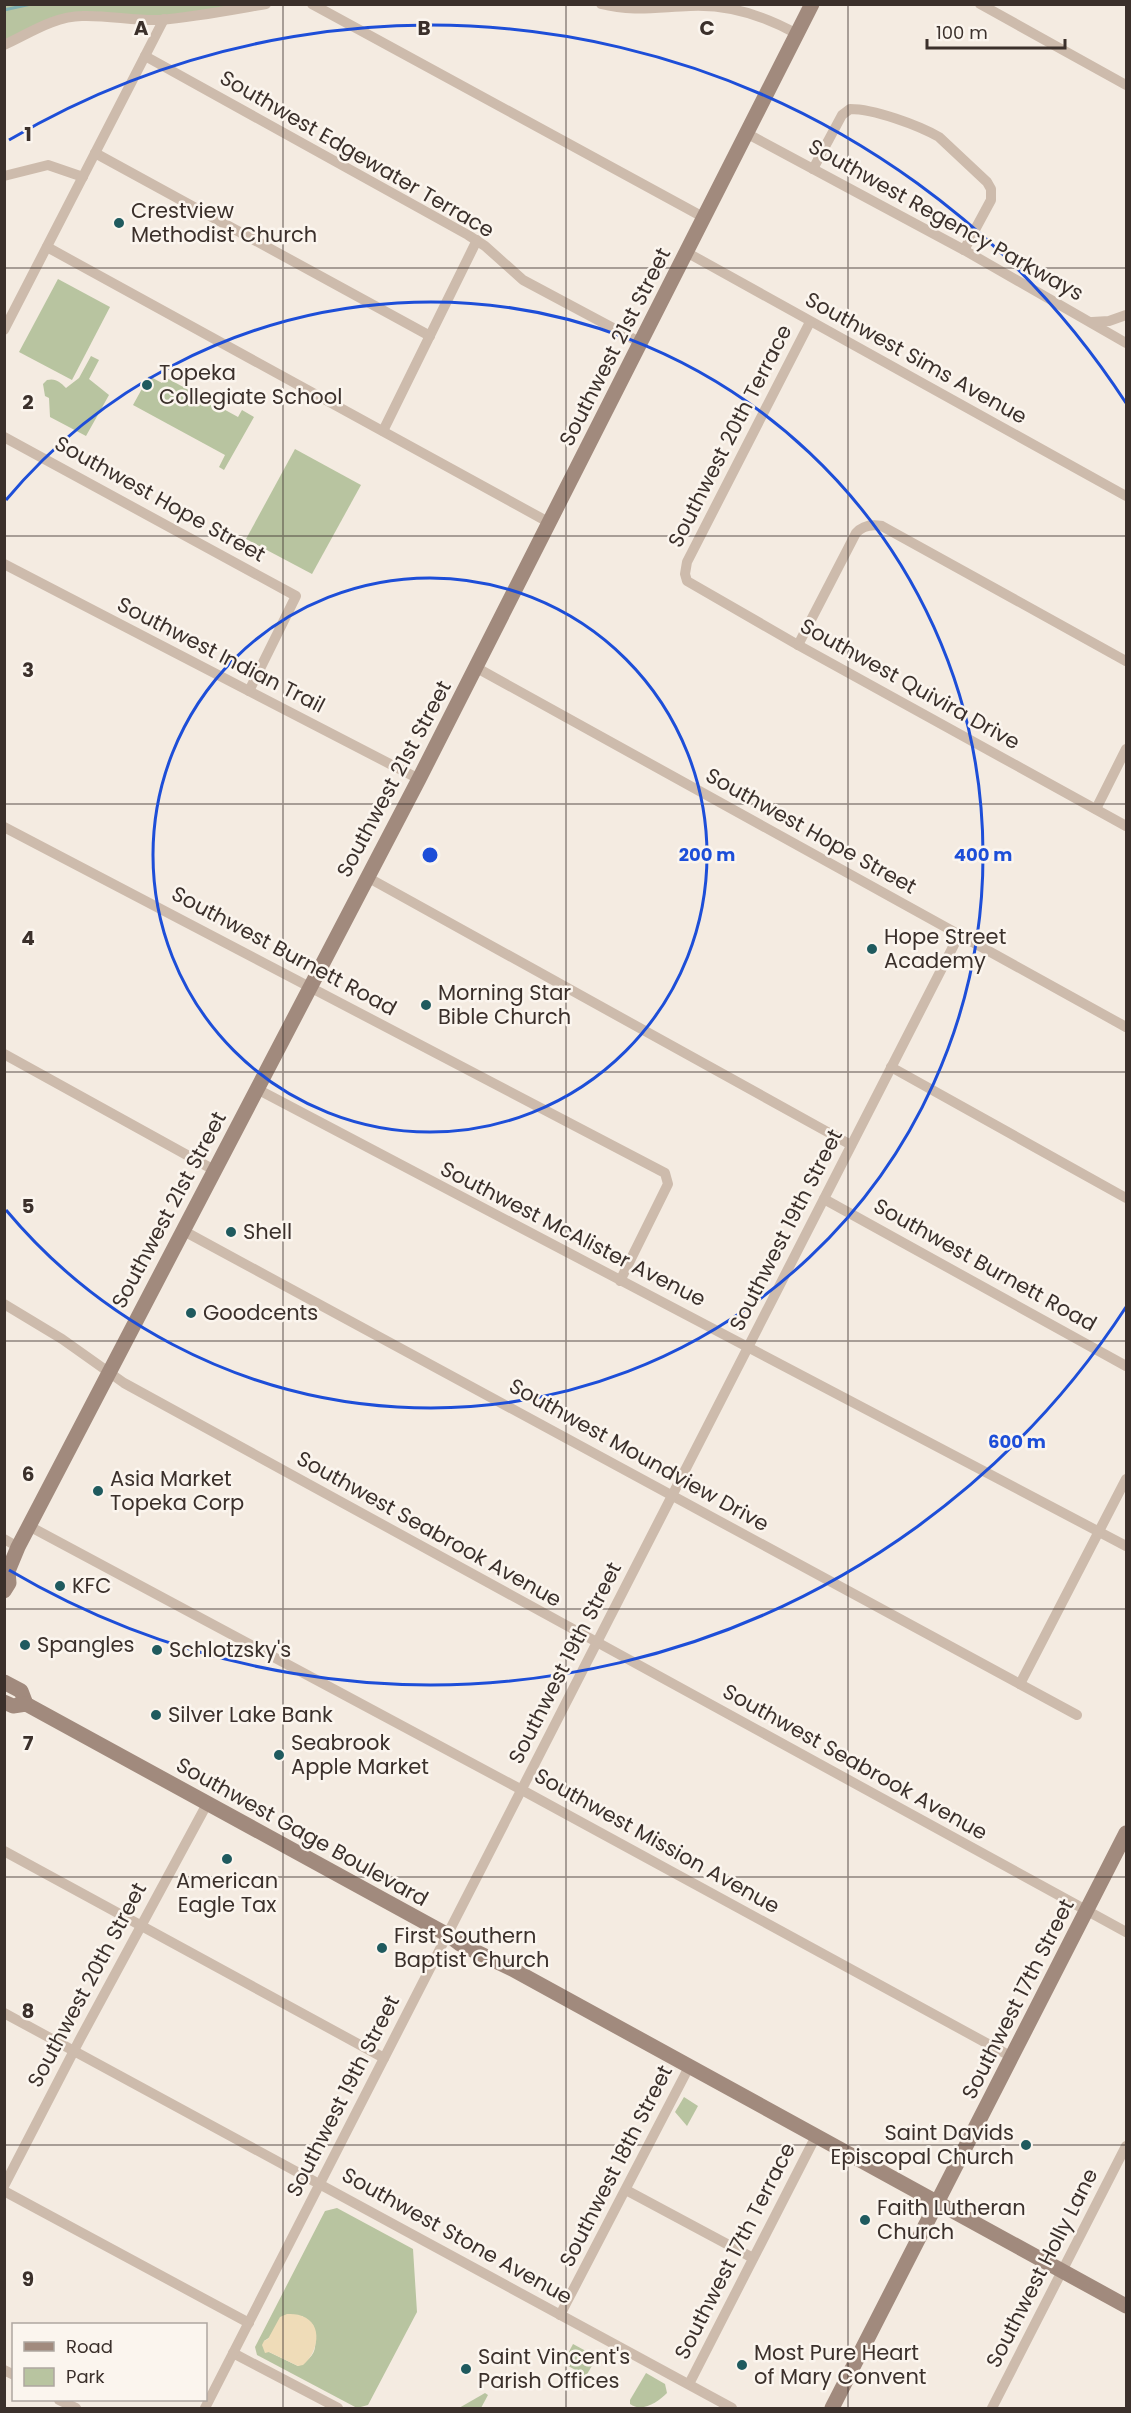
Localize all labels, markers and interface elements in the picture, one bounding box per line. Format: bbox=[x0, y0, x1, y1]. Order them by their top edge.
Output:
scale bar bbox=[927, 12, 1065, 50]
text: A bbox=[134, 14, 149, 42]
text: B bbox=[417, 14, 431, 42]
text: C bbox=[699, 14, 715, 42]
text: 100 m bbox=[936, 20, 988, 45]
street label: Southwest Edgewater Terrace bbox=[215, 63, 500, 244]
text: 1 bbox=[24, 120, 32, 148]
street label: Southwest Regency Parkways bbox=[803, 132, 1089, 308]
place label: Crestview Methodist Church bbox=[131, 196, 317, 249]
marker: Crestview Methodist Church bbox=[112, 216, 126, 230]
street label: Southwest 21st Street bbox=[552, 243, 677, 451]
street label: Southwest Sims Avenue bbox=[800, 284, 1032, 431]
street label: Southwest 20th Terrace bbox=[661, 319, 798, 552]
place label: Topeka Collegiate School bbox=[159, 358, 342, 411]
marker: Topeka Collegiate School bbox=[140, 378, 154, 392]
text: 2 bbox=[22, 388, 34, 416]
street label: Southwest Hope Street bbox=[50, 428, 271, 569]
street label: Southwest Indian Trail bbox=[112, 589, 330, 720]
street label: Southwest Quivira Drive bbox=[795, 611, 1025, 756]
text: 3 bbox=[22, 656, 34, 684]
street label: Southwest 21st Street bbox=[329, 675, 458, 882]
street label: Southwest Hope Street bbox=[701, 760, 922, 901]
text: 200 m bbox=[679, 842, 735, 867]
text: 400 m bbox=[954, 842, 1012, 867]
centre of rings bbox=[420, 845, 440, 865]
street label: Southwest Burnett Road bbox=[167, 879, 402, 1022]
place label: Hope Street Academy bbox=[884, 922, 1006, 975]
text: 4 bbox=[21, 924, 35, 952]
marker: Hope Street Academy bbox=[865, 942, 879, 956]
place label: Morning Star Bible Church bbox=[438, 978, 571, 1031]
marker: Morning Star Bible Church bbox=[419, 998, 433, 1012]
street label: Southwest 21st Street bbox=[104, 1106, 233, 1313]
street label: Southwest 19th Street bbox=[722, 1124, 849, 1336]
street label: Southwest McAlister Avenue bbox=[436, 1154, 711, 1313]
street label: Southwest Burnett Road bbox=[869, 1191, 1102, 1338]
text: 5 bbox=[22, 1192, 35, 1220]
place label: Shell bbox=[243, 1217, 292, 1246]
marker: Shell bbox=[224, 1225, 238, 1239]
place label: Goodcents bbox=[203, 1298, 318, 1327]
marker: Goodcents bbox=[184, 1306, 198, 1320]
street label: Southwest Moundview Drive bbox=[504, 1371, 774, 1538]
text: 600 m bbox=[988, 1429, 1046, 1454]
street label: Southwest Seabrook Avenue bbox=[292, 1444, 567, 1614]
text: 6 bbox=[22, 1460, 34, 1488]
place label: Asia Market Topeka Corp bbox=[110, 1464, 244, 1517]
marker: Asia Market Topeka Corp bbox=[91, 1484, 105, 1498]
street label: Southwest 19th Street bbox=[501, 1557, 628, 1769]
place label: KFC bbox=[72, 1571, 111, 1600]
marker: KFC bbox=[53, 1579, 67, 1593]
place label: Spangles bbox=[37, 1630, 135, 1659]
place label: Schlotzsky's bbox=[169, 1635, 291, 1664]
marker: Spangles bbox=[18, 1638, 32, 1652]
marker: Schlotzsky's bbox=[150, 1643, 164, 1657]
street label: Southwest Seabrook Avenue bbox=[718, 1677, 993, 1847]
place label: Silver Lake Bank bbox=[168, 1700, 333, 1729]
marker: Silver Lake Bank bbox=[149, 1708, 163, 1722]
place label: Seabrook Apple Market bbox=[291, 1728, 429, 1781]
text: 7 bbox=[23, 1729, 34, 1757]
marker: Seabrook Apple Market bbox=[272, 1748, 286, 1762]
street label: Southwest Gage Boulevard bbox=[171, 1750, 433, 1913]
street label: Southwest Mission Avenue bbox=[529, 1761, 785, 1920]
marker: American Eagle Tax bbox=[220, 1852, 234, 1866]
place label: American Eagle Tax bbox=[176, 1866, 278, 1919]
street label: Southwest 20th Street bbox=[20, 1877, 153, 2092]
street label: Southwest 17th Street bbox=[954, 1894, 1081, 2104]
place label: First Southern Baptist Church bbox=[394, 1921, 549, 1974]
marker: First Southern Baptist Church bbox=[375, 1941, 389, 1955]
street label: Southwest 19th Street bbox=[279, 1990, 406, 2202]
text: 8 bbox=[22, 1997, 34, 2025]
street label: Southwest 18th Street bbox=[552, 2060, 679, 2272]
place label: Saint Davids Episcopal Church bbox=[830, 2118, 1014, 2171]
street label: Southwest 17th Terrace bbox=[667, 2137, 802, 2364]
marker: Saint Davids Episcopal Church bbox=[1019, 2138, 1033, 2152]
street label: Southwest Stone Avenue bbox=[337, 2160, 578, 2311]
street label: Southwest Holly Lane bbox=[979, 2163, 1104, 2372]
place label: Faith Lutheran Church bbox=[877, 2193, 1026, 2246]
marker: Faith Lutheran Church bbox=[858, 2213, 872, 2227]
text: 9 bbox=[22, 2265, 34, 2293]
legend bbox=[12, 2323, 207, 2401]
text: Road bbox=[66, 2334, 113, 2359]
place label: Most Pure Heart of Mary Convent bbox=[754, 2338, 926, 2391]
place label: Saint Vincent's Parish Offices bbox=[478, 2342, 630, 2395]
marker: Most Pure Heart of Mary Convent bbox=[735, 2358, 749, 2372]
marker: Saint Vincent's Parish Offices bbox=[459, 2362, 473, 2376]
text: Park bbox=[66, 2364, 105, 2389]

